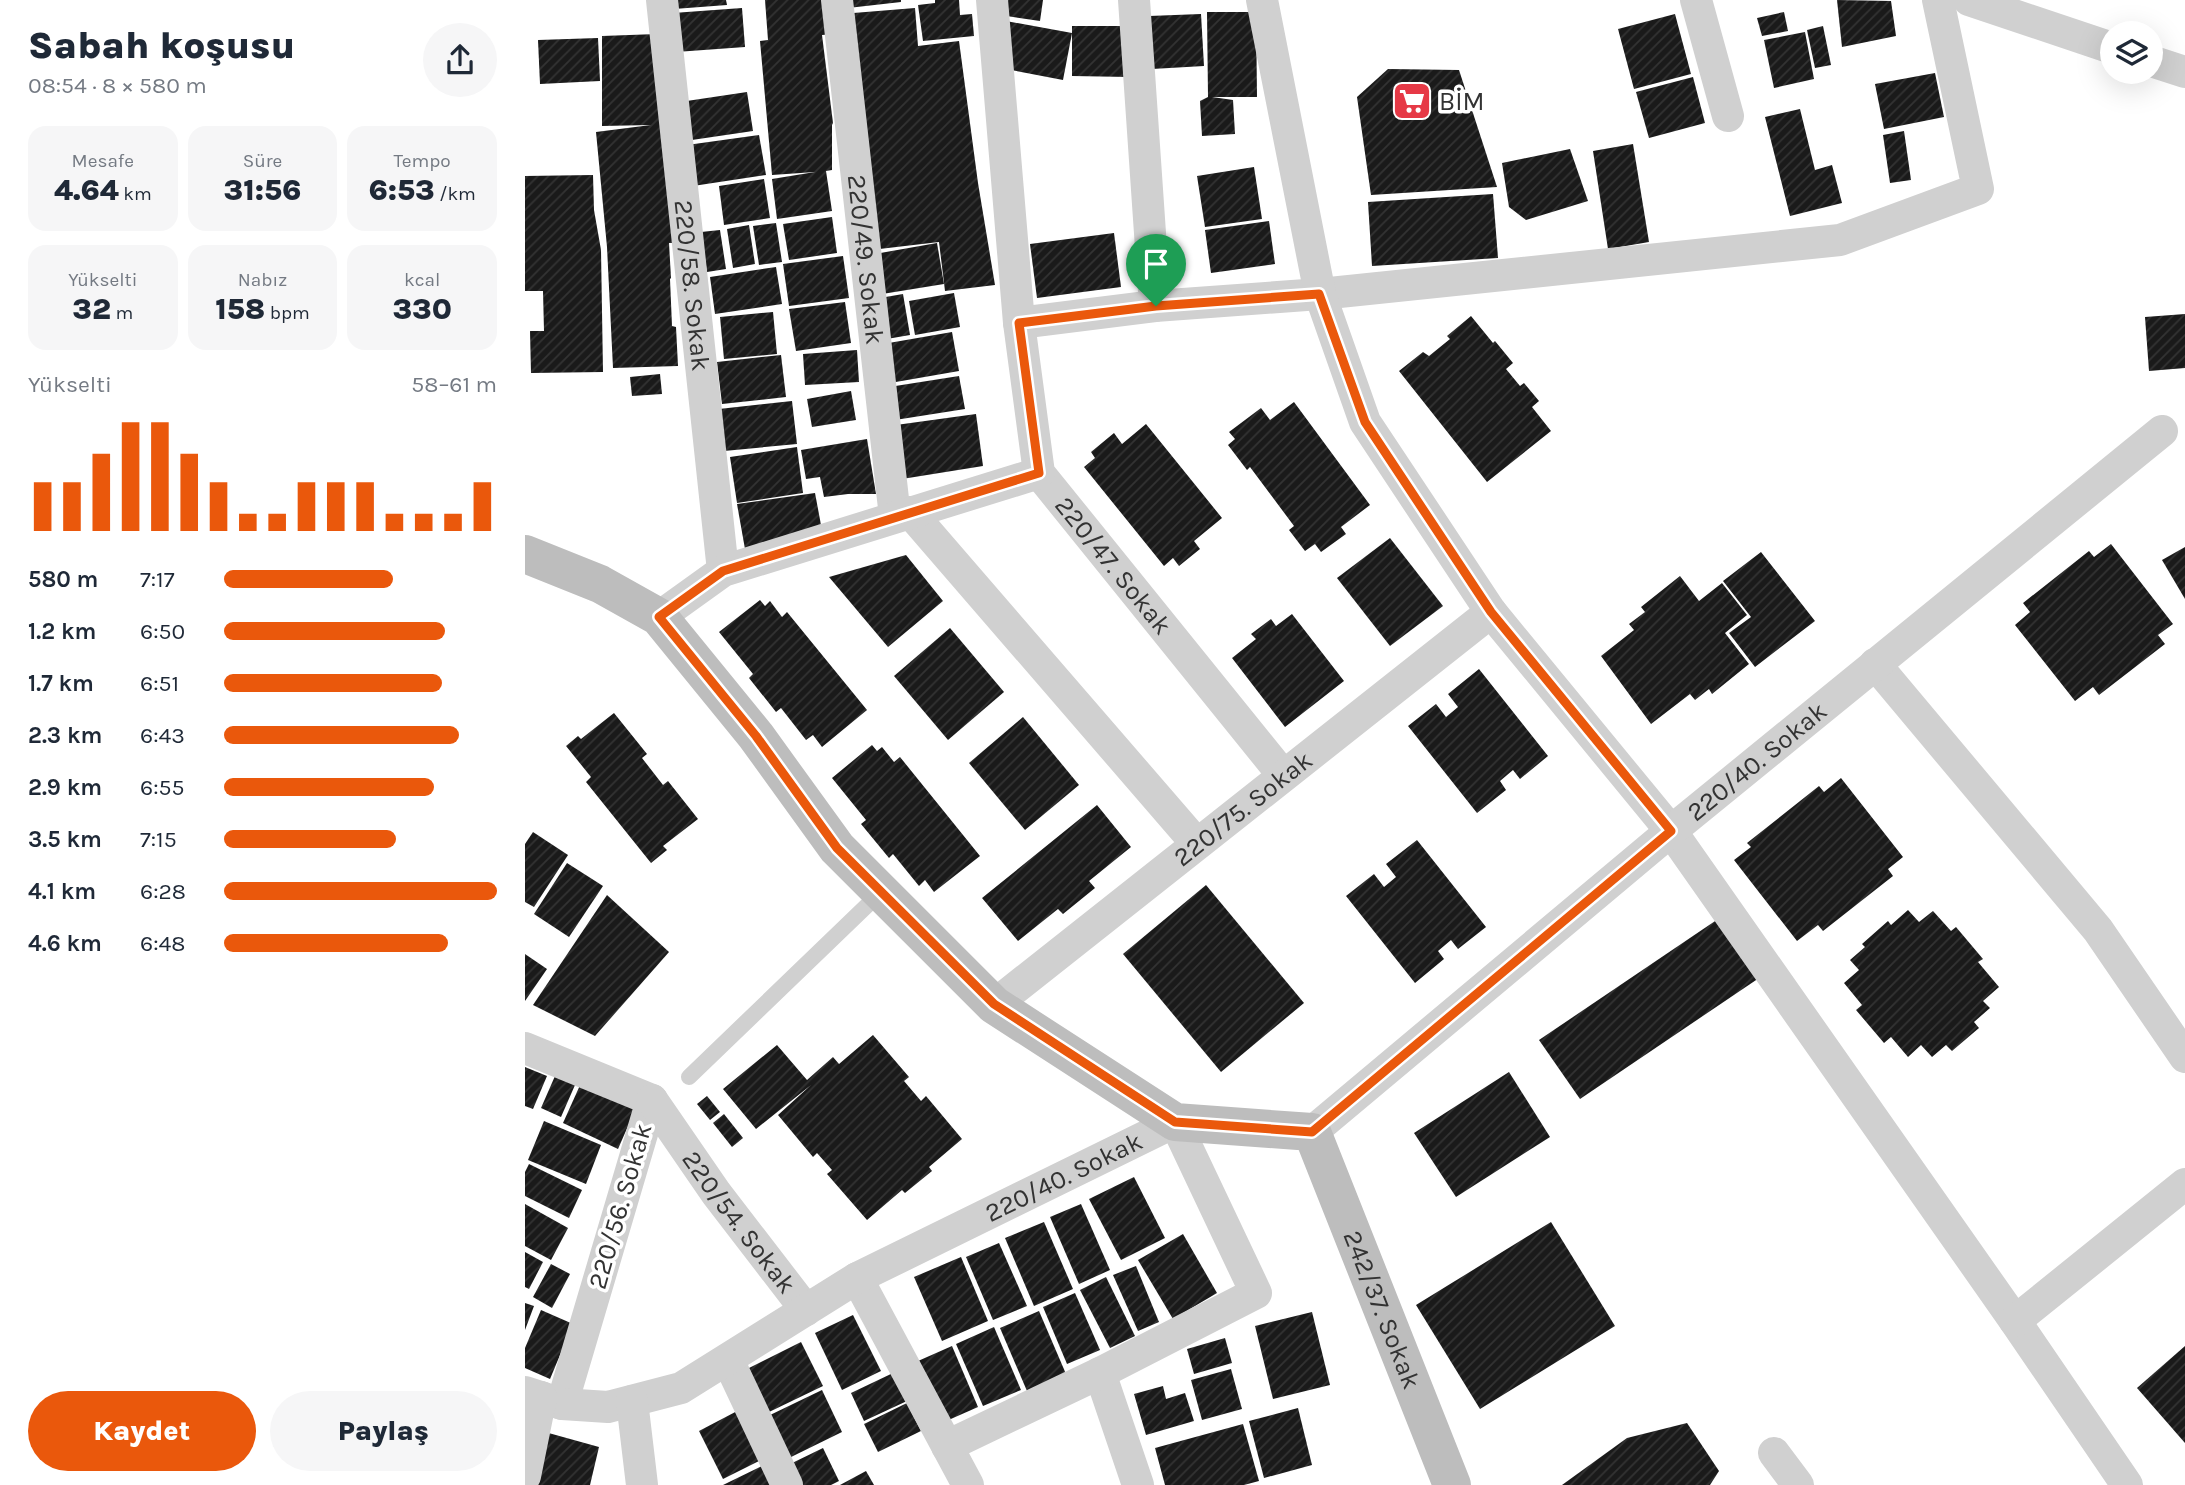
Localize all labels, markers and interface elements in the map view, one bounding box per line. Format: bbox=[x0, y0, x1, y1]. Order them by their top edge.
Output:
map controls bbox=[2100, 21, 2163, 84]
button: layers bbox=[2100, 21, 2163, 84]
text: Sabah koşusu bbox=[28, 23, 295, 68]
button: share bbox=[423, 23, 497, 97]
text: 08:54 · 8 × 580 m bbox=[28, 72, 207, 99]
supermarket icon: BİM bbox=[1391, 80, 1433, 122]
place label: BİM bbox=[1439, 86, 1484, 117]
text: Mesafe bbox=[72, 150, 134, 172]
text: Süre bbox=[243, 150, 282, 172]
text: Tempo bbox=[394, 150, 451, 172]
text: 4.64 bbox=[54, 172, 119, 208]
text: 31:56 bbox=[224, 172, 301, 208]
text: 6:53 bbox=[368, 172, 435, 208]
street label: 220/49. Sokak bbox=[841, 173, 891, 346]
text: km bbox=[119, 183, 152, 205]
text: /km bbox=[435, 183, 476, 205]
street label: 220/58. Sokak bbox=[668, 198, 717, 372]
pin bbox=[1126, 234, 1186, 306]
icon: arrive bbox=[1137, 245, 1175, 283]
text: Yükselti bbox=[68, 269, 137, 291]
text: Nabız bbox=[238, 269, 287, 291]
text: kcal bbox=[404, 269, 440, 291]
text: 32 bbox=[72, 291, 111, 327]
text: 158 bbox=[215, 291, 265, 327]
text: 330 bbox=[392, 291, 452, 327]
text: m bbox=[111, 302, 133, 324]
text: bpm bbox=[265, 302, 310, 324]
text: Yükselti bbox=[28, 371, 112, 398]
text: 58–61 m bbox=[411, 371, 497, 398]
street label: 220/47. Sokak bbox=[1049, 490, 1178, 640]
text: 580 m bbox=[28, 566, 98, 593]
text: 7:17 bbox=[140, 566, 175, 593]
text: 1.2 km bbox=[28, 618, 96, 645]
text: 6:50 bbox=[140, 618, 185, 645]
text: 1.7 km bbox=[28, 670, 94, 697]
text: 6:51 bbox=[140, 670, 179, 697]
street label: 220/40. Sokak bbox=[1681, 695, 1833, 827]
text: 2.3 km bbox=[28, 722, 102, 749]
text: 6:43 bbox=[140, 722, 185, 749]
street label: 220/75. Sokak bbox=[1167, 744, 1318, 873]
text: 2.9 km bbox=[28, 774, 102, 801]
text: 6:55 bbox=[140, 774, 184, 801]
text: 3.5 km bbox=[28, 826, 102, 853]
text: 7:15 bbox=[140, 826, 177, 853]
text: 4.1 km bbox=[28, 878, 96, 905]
text: 6:28 bbox=[140, 878, 186, 905]
text: 4.6 km bbox=[28, 930, 102, 957]
text: 6:48 bbox=[140, 930, 185, 957]
street label: 220/56. Sokak bbox=[582, 1120, 658, 1292]
street label: 220/40. Sokak bbox=[980, 1125, 1147, 1228]
street label: 220/54. Sokak bbox=[676, 1145, 803, 1299]
street label: 242/37. Sokak bbox=[1337, 1226, 1428, 1393]
button: Kaydet bbox=[28, 1391, 256, 1471]
button: Paylaş bbox=[270, 1391, 497, 1471]

